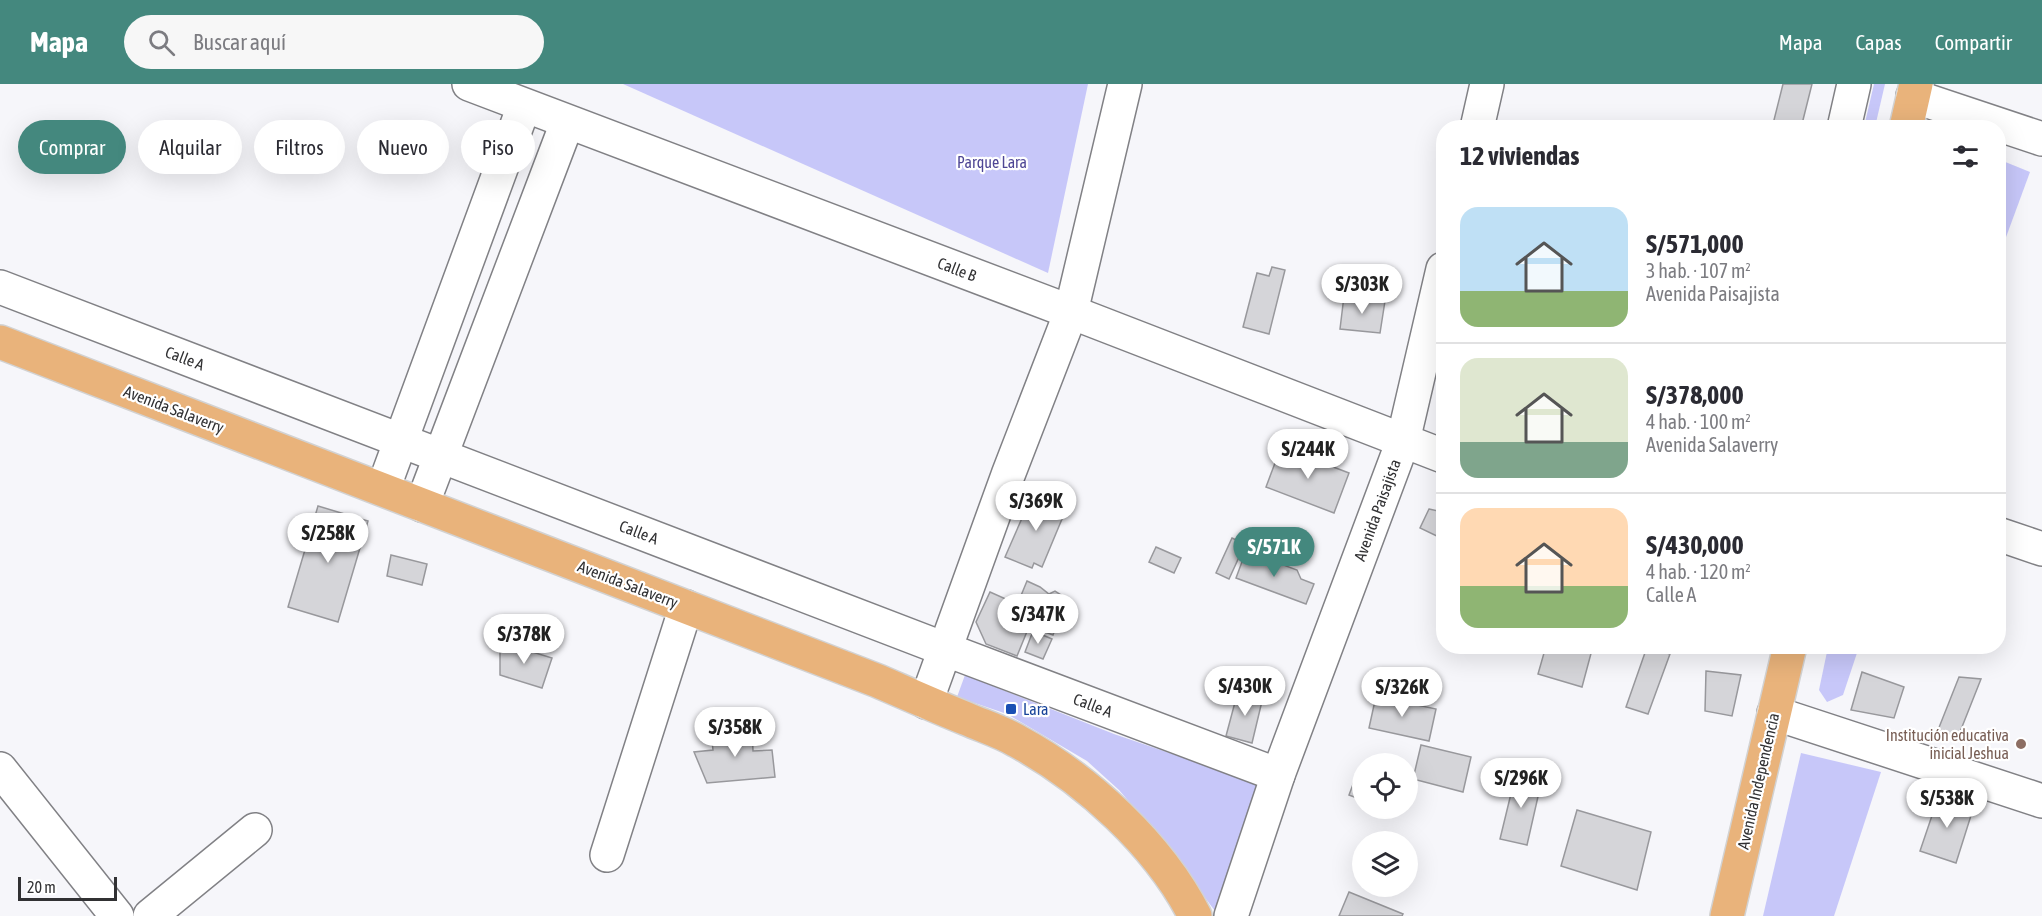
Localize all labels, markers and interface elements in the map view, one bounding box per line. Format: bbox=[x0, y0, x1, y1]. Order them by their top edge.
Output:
search box bbox=[124, 15, 544, 69]
text: Mapa bbox=[30, 26, 88, 58]
icon: search bbox=[145, 26, 178, 59]
text: Buscar aquí bbox=[193, 29, 286, 55]
text: Mapa bbox=[1779, 30, 1822, 54]
text: Capas bbox=[1855, 30, 1902, 54]
text: Compartir bbox=[1935, 30, 2012, 54]
chip: Comprar bbox=[18, 120, 126, 174]
chip: Alquilar bbox=[138, 120, 242, 174]
chip: Filtros bbox=[254, 120, 345, 174]
chip: Nuevo bbox=[357, 120, 449, 174]
chip: Piso bbox=[461, 120, 535, 174]
icon: filters bbox=[1949, 140, 1982, 173]
text: 12 viviendas bbox=[1460, 141, 1579, 171]
park label: Parque Lara bbox=[957, 153, 1027, 172]
text: S/571,000 bbox=[1646, 229, 1744, 259]
icon: home bbox=[1508, 231, 1580, 303]
street label: Calle B bbox=[935, 253, 979, 285]
text: 3 hab. · 107 m² bbox=[1646, 259, 1751, 282]
pin: S/303K bbox=[1313, 264, 1411, 315]
text: S/303K bbox=[1335, 272, 1389, 295]
text: Avenida Paisajista bbox=[1646, 282, 1780, 305]
street label: Calle A bbox=[163, 342, 207, 374]
text: S/378,000 bbox=[1646, 380, 1744, 410]
street label: Avenida Salaverry bbox=[121, 382, 227, 437]
icon: home bbox=[1508, 382, 1580, 454]
text: 4 hab. · 100 m² bbox=[1646, 410, 1751, 433]
pin: S/244K bbox=[1259, 429, 1357, 480]
text: Avenida Salaverry bbox=[1646, 433, 1778, 456]
text: S/244K bbox=[1281, 437, 1335, 460]
street label: Avenida Paisajista bbox=[1350, 457, 1405, 564]
pin: S/369K bbox=[987, 481, 1085, 532]
text: S/369K bbox=[1009, 489, 1063, 512]
pin: S/258K bbox=[279, 513, 377, 564]
street label: Calle A bbox=[617, 516, 661, 548]
text: S/258K bbox=[301, 521, 355, 544]
pin: S/571K bbox=[1225, 527, 1323, 578]
text: S/430,000 bbox=[1646, 530, 1744, 560]
icon: home bbox=[1508, 532, 1580, 604]
text: S/571K bbox=[1247, 535, 1301, 558]
street label: Avenida Salaverry bbox=[575, 557, 681, 612]
text: 4 hab. · 120 m² bbox=[1646, 560, 1751, 583]
text: Calle A bbox=[1646, 583, 1696, 606]
pin: S/347K bbox=[989, 594, 1087, 645]
text: S/347K bbox=[1011, 602, 1065, 625]
pin: S/378K bbox=[475, 614, 573, 665]
text: S/378K bbox=[497, 622, 551, 645]
pin: S/430K bbox=[1196, 666, 1294, 717]
pin: S/326K bbox=[1353, 667, 1451, 718]
text: S/430K bbox=[1218, 674, 1272, 697]
text: S/326K bbox=[1375, 675, 1429, 698]
street label: Calle A bbox=[1071, 689, 1115, 721]
place label: Lara bbox=[1023, 700, 1048, 718]
marker: Lara bbox=[1004, 702, 1018, 716]
pin: S/358K bbox=[686, 707, 784, 758]
street label: Avenida Independencia bbox=[1734, 711, 1783, 851]
text: S/358K bbox=[708, 715, 762, 738]
place label: Institución educativa inicial Jeshua bbox=[1886, 726, 2009, 762]
marker: Institución educativa inicial Jeshua bbox=[2014, 737, 2028, 751]
map controls bbox=[1352, 753, 1418, 897]
button: locate bbox=[1352, 753, 1418, 819]
pin: S/296K bbox=[1472, 758, 1570, 809]
text: S/296K bbox=[1494, 766, 1548, 789]
pin: S/538K bbox=[1898, 778, 1996, 829]
text: S/538K bbox=[1920, 786, 1974, 809]
button: layers bbox=[1352, 831, 1418, 897]
scale bar bbox=[18, 874, 117, 902]
text: 20 m bbox=[27, 878, 56, 896]

